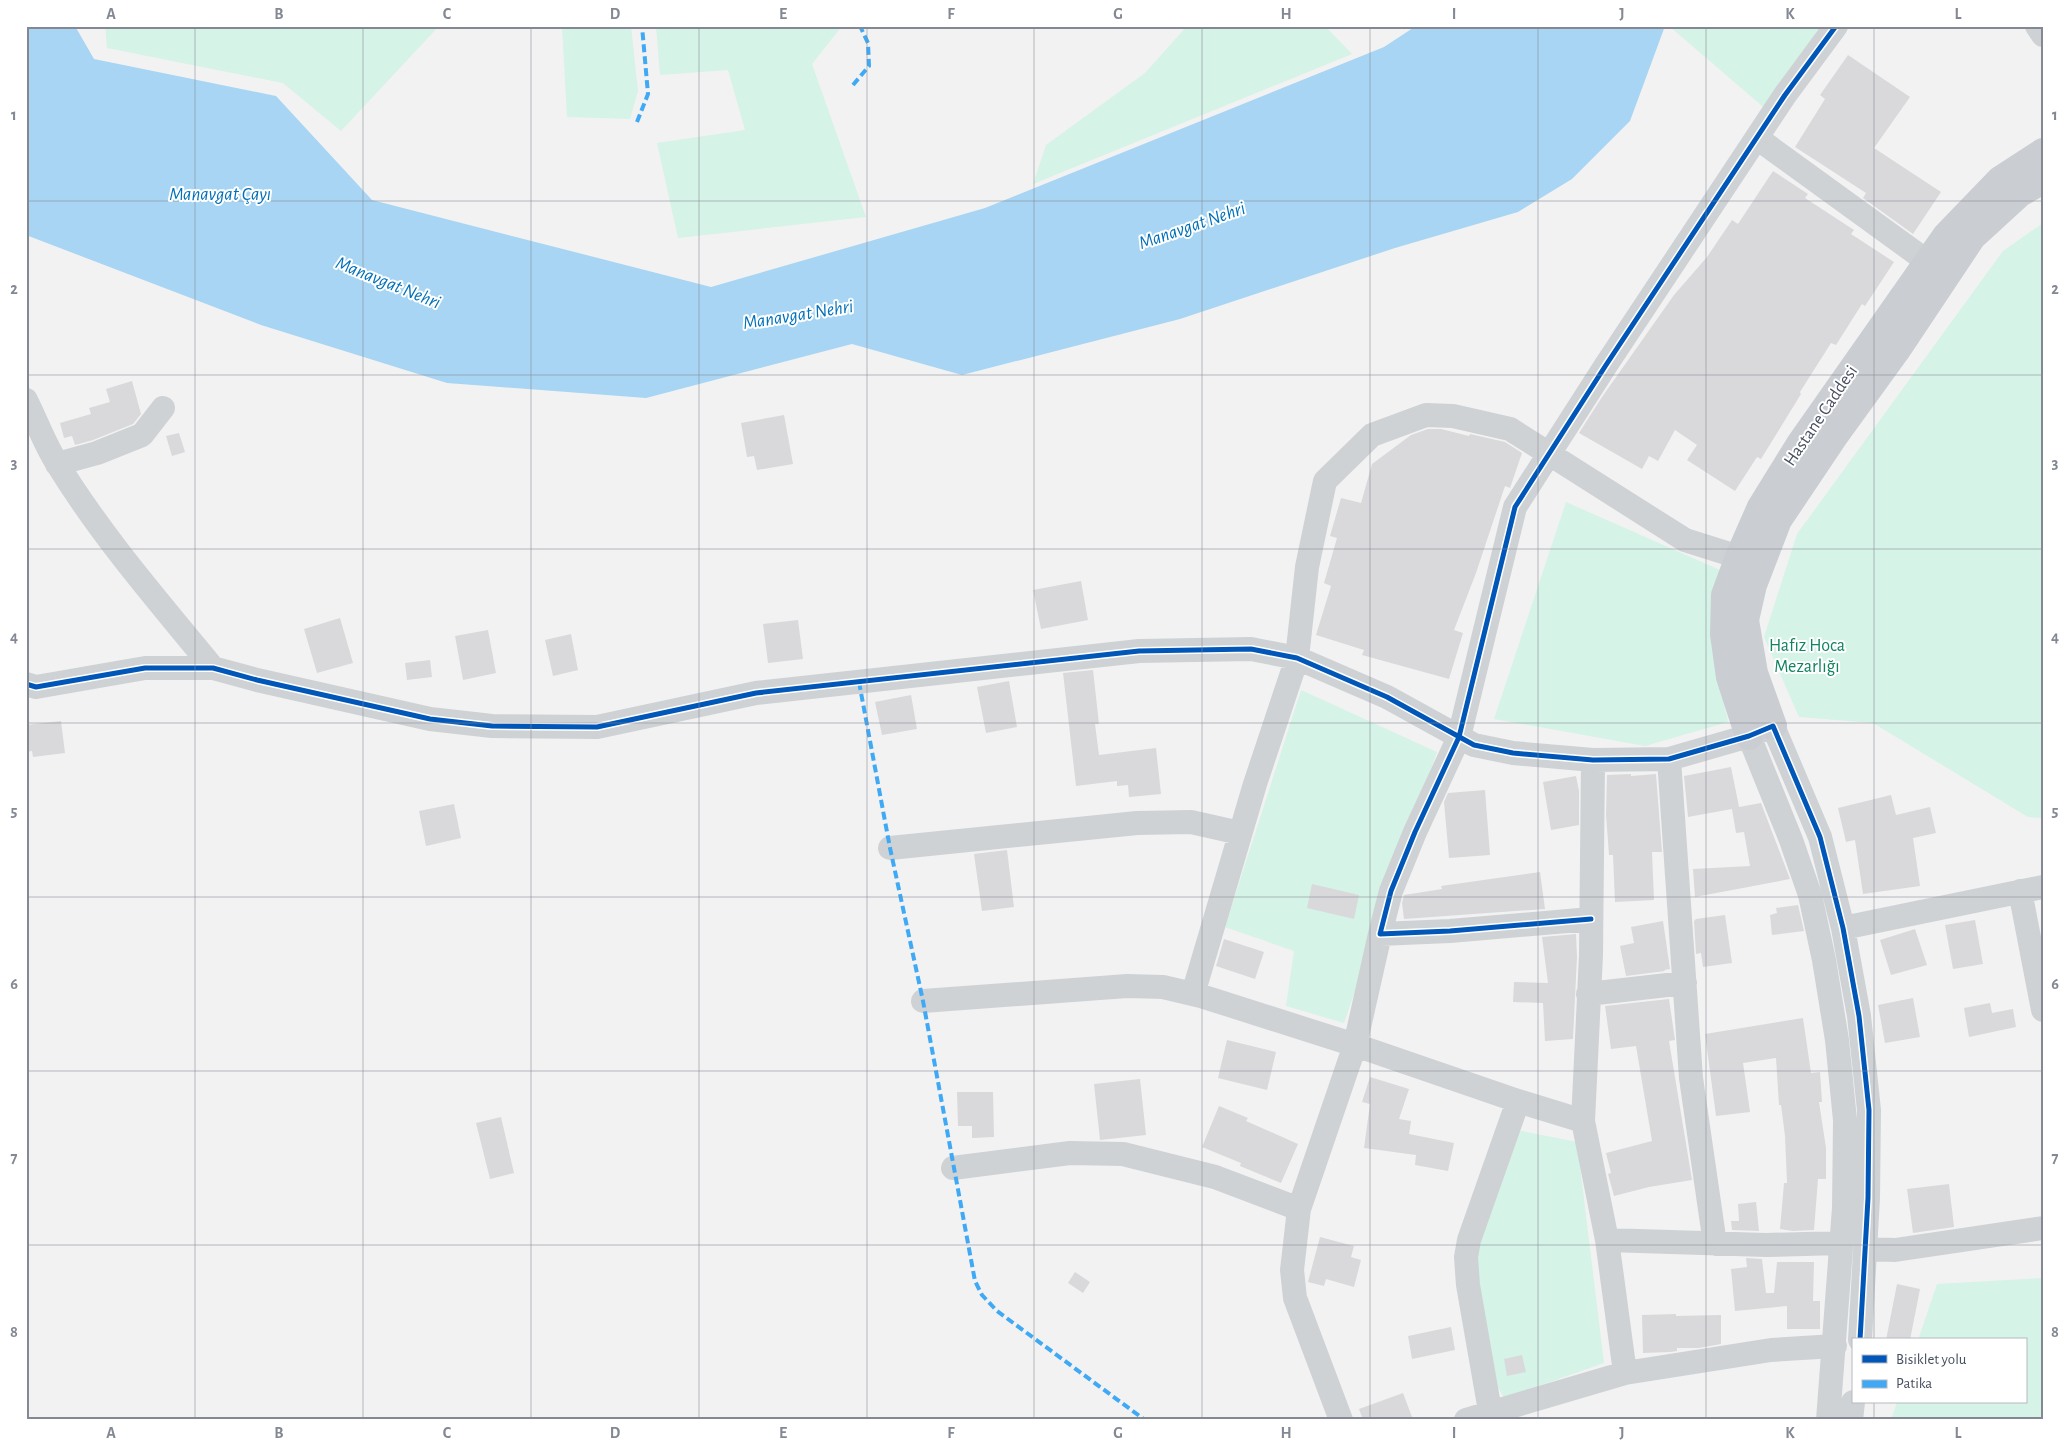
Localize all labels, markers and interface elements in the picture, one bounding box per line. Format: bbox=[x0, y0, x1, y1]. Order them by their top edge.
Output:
text: A bbox=[106, 6, 116, 22]
text: B bbox=[274, 6, 284, 22]
text: C bbox=[443, 6, 452, 22]
text: D bbox=[610, 6, 621, 22]
text: E bbox=[779, 6, 787, 22]
text: F bbox=[947, 6, 955, 22]
text: G bbox=[1113, 6, 1123, 22]
text: H bbox=[1280, 6, 1292, 22]
text: I bbox=[1452, 6, 1456, 22]
text: J bbox=[1619, 6, 1625, 22]
text: K bbox=[1785, 6, 1795, 22]
text: L bbox=[1955, 6, 1962, 22]
text: 1 bbox=[11, 107, 17, 123]
text: 1 bbox=[2052, 107, 2058, 123]
water label: Manavgat Çayı bbox=[169, 185, 271, 204]
water label: Manavgat Nehri bbox=[1136, 199, 1248, 253]
water label: Manavgat Nehri bbox=[333, 253, 443, 313]
text: 2 bbox=[10, 281, 18, 297]
text: 2 bbox=[2051, 281, 2059, 297]
water label: Manavgat Nehri bbox=[742, 297, 854, 333]
street label: Hastane Caddesi bbox=[1781, 362, 1861, 470]
text: 3 bbox=[11, 455, 18, 471]
text: 3 bbox=[2052, 455, 2059, 471]
text: 4 bbox=[10, 629, 18, 645]
text: 4 bbox=[2051, 629, 2059, 645]
park label: Hafız Hoca Mezarlığı bbox=[1769, 637, 1845, 676]
text: 5 bbox=[11, 803, 18, 819]
text: 5 bbox=[2052, 803, 2059, 819]
text: 6 bbox=[10, 976, 18, 992]
text: 6 bbox=[2051, 976, 2059, 992]
text: 7 bbox=[11, 1150, 18, 1166]
text: 7 bbox=[2052, 1150, 2059, 1166]
text: 8 bbox=[10, 1324, 18, 1340]
text: 8 bbox=[2051, 1324, 2059, 1340]
legend bbox=[1852, 1338, 2026, 1404]
text: Bisiklet yolu bbox=[1896, 1352, 1967, 1367]
text: Patika bbox=[1896, 1376, 1932, 1391]
text: A bbox=[106, 1425, 116, 1441]
text: B bbox=[274, 1425, 284, 1441]
text: C bbox=[443, 1425, 452, 1441]
text: D bbox=[610, 1425, 621, 1441]
text: E bbox=[779, 1425, 787, 1441]
text: F bbox=[947, 1425, 955, 1441]
text: G bbox=[1113, 1425, 1123, 1441]
text: H bbox=[1280, 1425, 1292, 1441]
text: I bbox=[1452, 1425, 1456, 1441]
text: J bbox=[1619, 1425, 1625, 1441]
text: K bbox=[1785, 1425, 1795, 1441]
text: L bbox=[1955, 1425, 1962, 1441]

